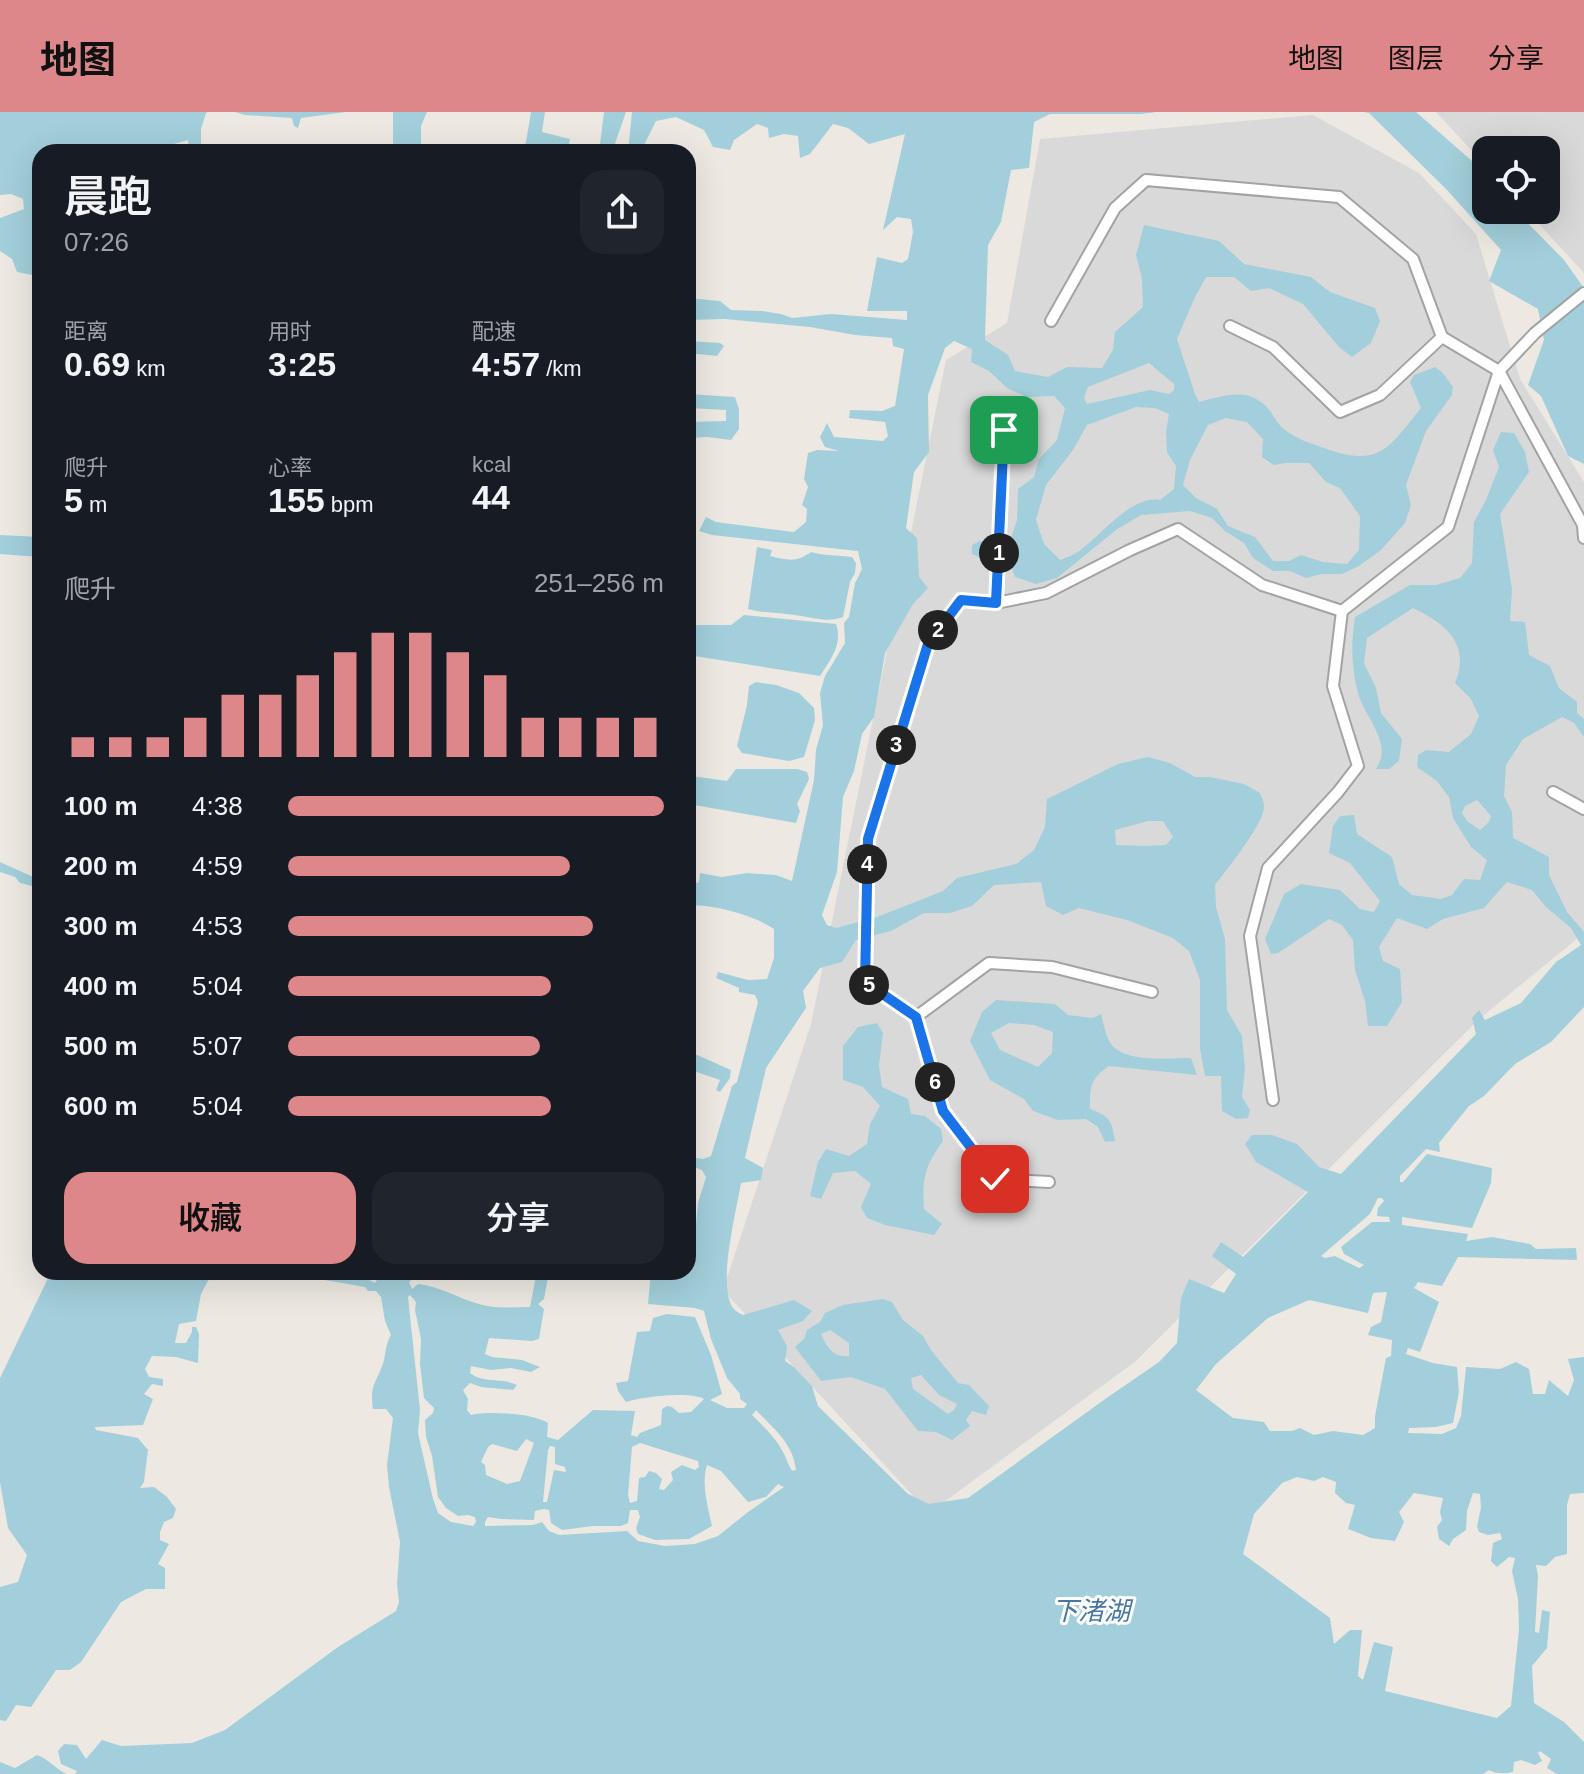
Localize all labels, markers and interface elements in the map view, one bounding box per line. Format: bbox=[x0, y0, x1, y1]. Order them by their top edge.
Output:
text: 地图 bbox=[40, 39, 116, 81]
text: 地图 bbox=[1288, 43, 1344, 74]
text: 图层 bbox=[1388, 43, 1444, 74]
text: 分享 bbox=[1488, 43, 1544, 74]
map controls bbox=[1472, 136, 1560, 224]
button: locate bbox=[1472, 136, 1560, 224]
button: share bbox=[580, 170, 664, 254]
text: 晨跑 bbox=[64, 172, 152, 221]
text: 07:26 bbox=[64, 227, 129, 257]
text: 距离 bbox=[64, 319, 108, 344]
text: 用时 bbox=[268, 319, 312, 344]
text: 配速 bbox=[472, 319, 516, 344]
text: 0.69 bbox=[64, 345, 130, 383]
text: 3:25 bbox=[268, 345, 336, 383]
text: 4:57 bbox=[472, 345, 540, 383]
text: km bbox=[130, 356, 166, 381]
text: /km bbox=[540, 356, 582, 381]
pin bbox=[970, 396, 1038, 464]
icon: arrive bbox=[982, 408, 1026, 452]
text: kcal bbox=[472, 452, 511, 477]
text: 爬升 bbox=[64, 455, 108, 480]
text: 心率 bbox=[268, 455, 312, 480]
text: 44 bbox=[472, 478, 510, 516]
text: 5 bbox=[64, 481, 83, 519]
text: 155 bbox=[268, 481, 325, 519]
text: m bbox=[83, 492, 107, 517]
text: bpm bbox=[325, 492, 374, 517]
pin: 1 bbox=[979, 533, 1019, 573]
text: 1 bbox=[993, 540, 1005, 565]
text: 251–256 m bbox=[534, 568, 664, 598]
text: 爬升 bbox=[64, 574, 116, 604]
pin: 2 bbox=[918, 610, 958, 650]
text: 2 bbox=[932, 617, 944, 642]
pin: 3 bbox=[876, 725, 916, 765]
text: 3 bbox=[890, 732, 902, 757]
text: 100 m bbox=[64, 791, 138, 821]
text: 4:38 bbox=[192, 791, 243, 821]
pin: 4 bbox=[847, 844, 887, 884]
text: 200 m bbox=[64, 851, 138, 881]
text: 4:59 bbox=[192, 851, 243, 881]
text: 4 bbox=[861, 851, 873, 876]
text: 300 m bbox=[64, 911, 138, 941]
text: 4:53 bbox=[192, 911, 243, 941]
pin: 5 bbox=[849, 965, 889, 1005]
text: 400 m bbox=[64, 971, 138, 1001]
text: 5:04 bbox=[192, 971, 243, 1001]
text: 5 bbox=[863, 972, 875, 997]
text: 500 m bbox=[64, 1031, 138, 1061]
text: 5:07 bbox=[192, 1031, 243, 1061]
pin: 6 bbox=[915, 1062, 955, 1102]
text: 6 bbox=[929, 1069, 941, 1094]
text: 600 m bbox=[64, 1091, 138, 1121]
text: 5:04 bbox=[192, 1091, 243, 1121]
pin bbox=[961, 1145, 1029, 1213]
icon: check bbox=[973, 1157, 1017, 1201]
button: 收藏 bbox=[64, 1172, 356, 1264]
button: 分享 bbox=[372, 1172, 664, 1264]
water label: 下渚湖 bbox=[1052, 1596, 1134, 1626]

